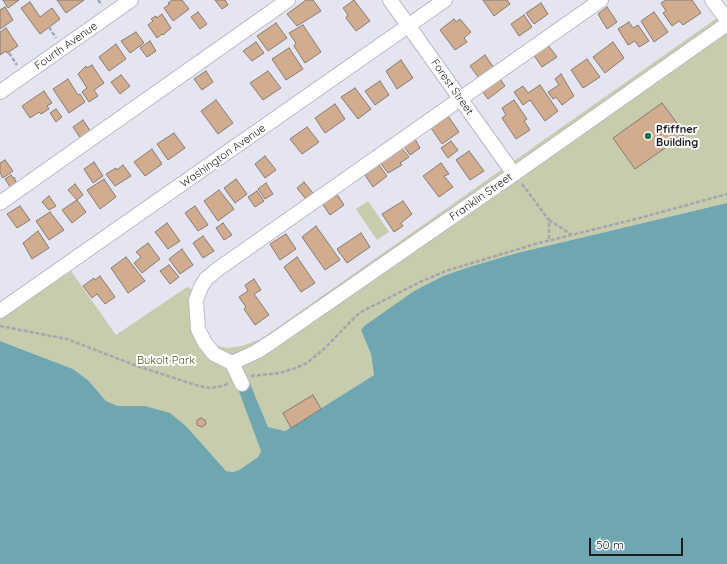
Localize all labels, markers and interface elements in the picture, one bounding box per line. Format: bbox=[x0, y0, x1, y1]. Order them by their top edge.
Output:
street label: Fourth Avenue bbox=[32, 19, 100, 73]
street label: Forest Street bbox=[428, 57, 476, 117]
street label: Washington Avenue bbox=[178, 121, 268, 191]
place label: Pfiffner Building bbox=[656, 123, 698, 149]
marker: Pfiffner Building bbox=[643, 131, 653, 141]
street label: Franklin Street bbox=[447, 171, 515, 223]
park label: Bukolt Park bbox=[137, 354, 195, 368]
scale bar bbox=[591, 530, 685, 556]
text: 50 m bbox=[596, 537, 624, 552]

